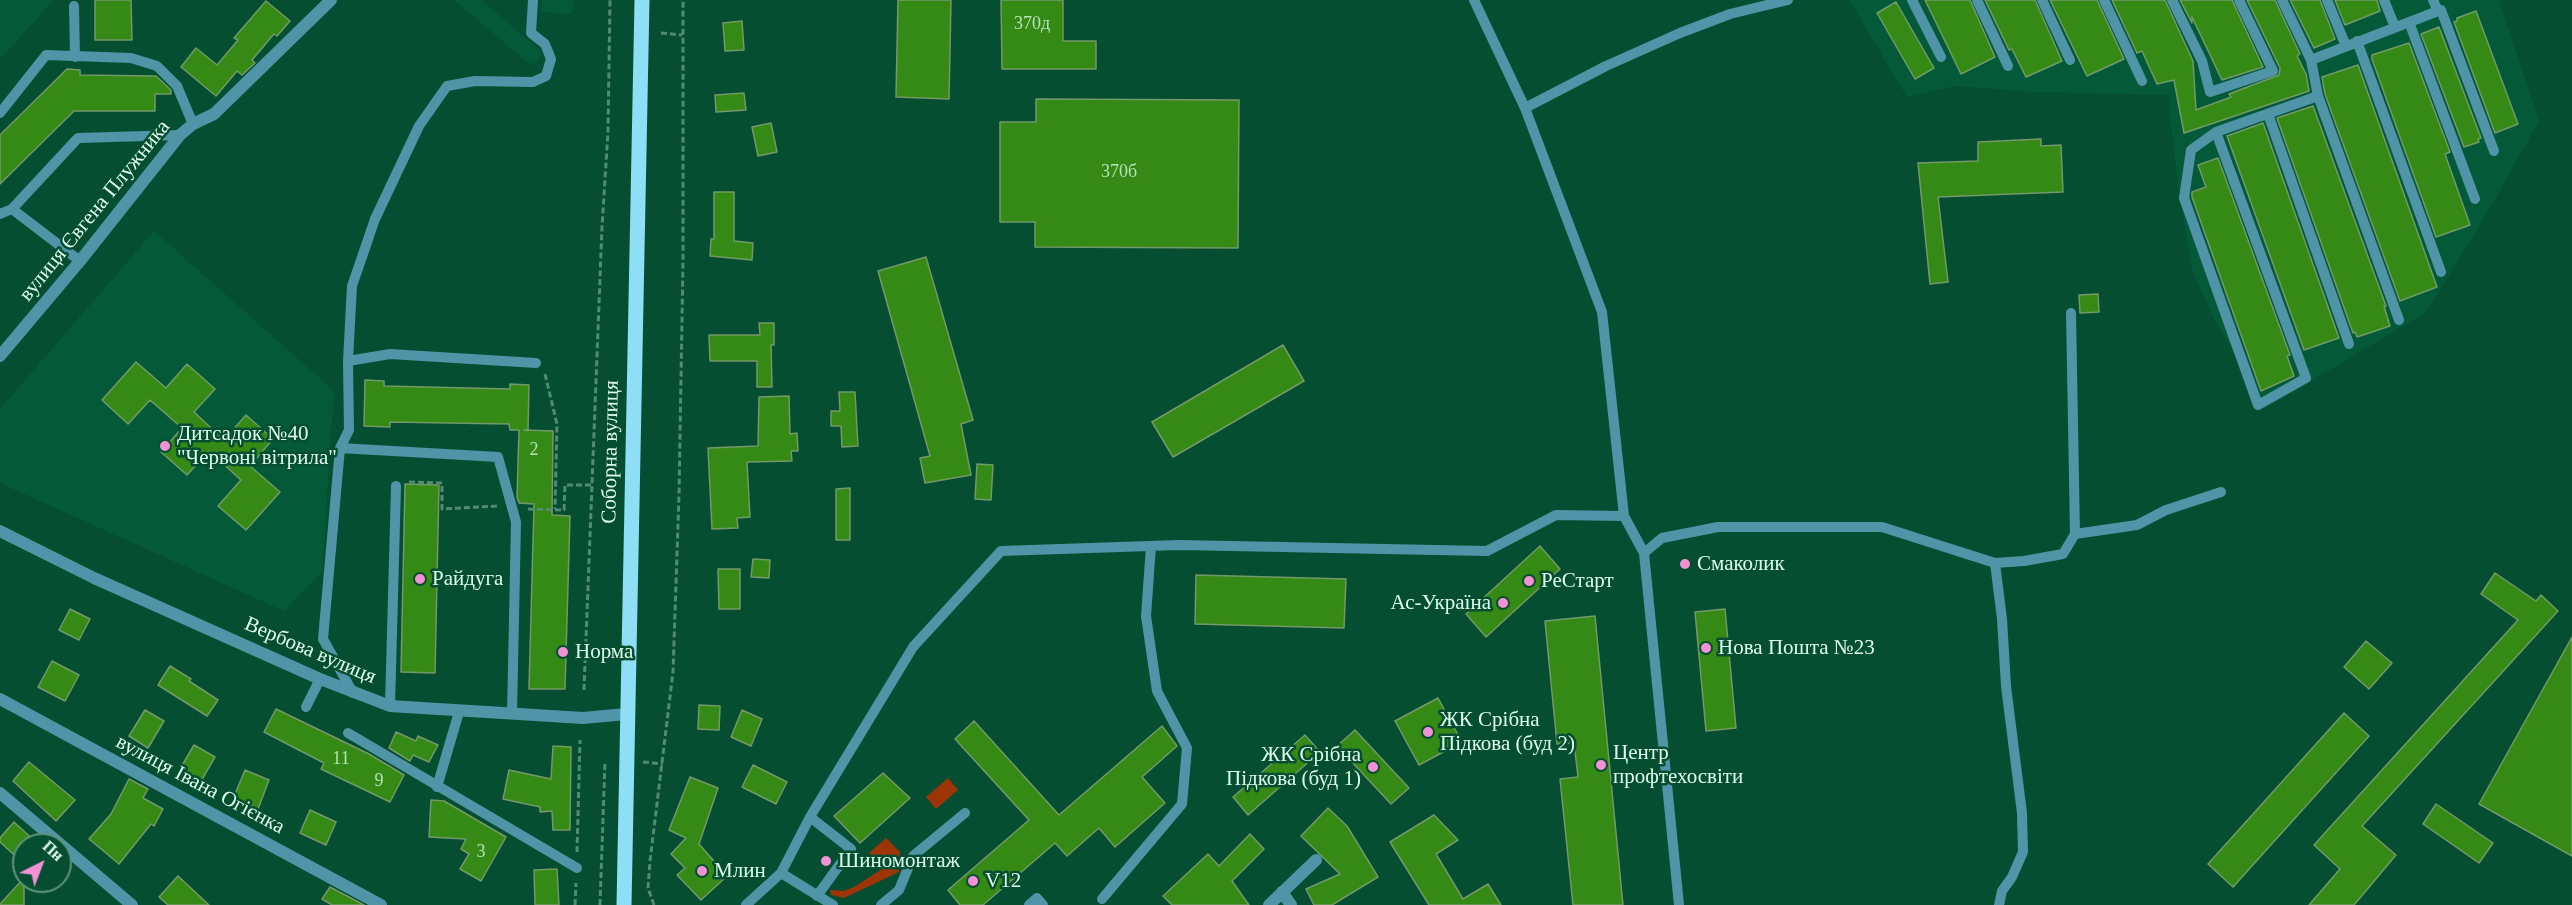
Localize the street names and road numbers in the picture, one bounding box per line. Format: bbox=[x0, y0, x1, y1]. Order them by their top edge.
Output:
street label: вулиця Євгена Плужника bbox=[14, 115, 176, 307]
street label: Соборна вулиця bbox=[597, 380, 625, 524]
street label: Вербова вулиця bbox=[240, 612, 380, 690]
street label: вулиця Івана Огієнка bbox=[111, 730, 289, 840]

